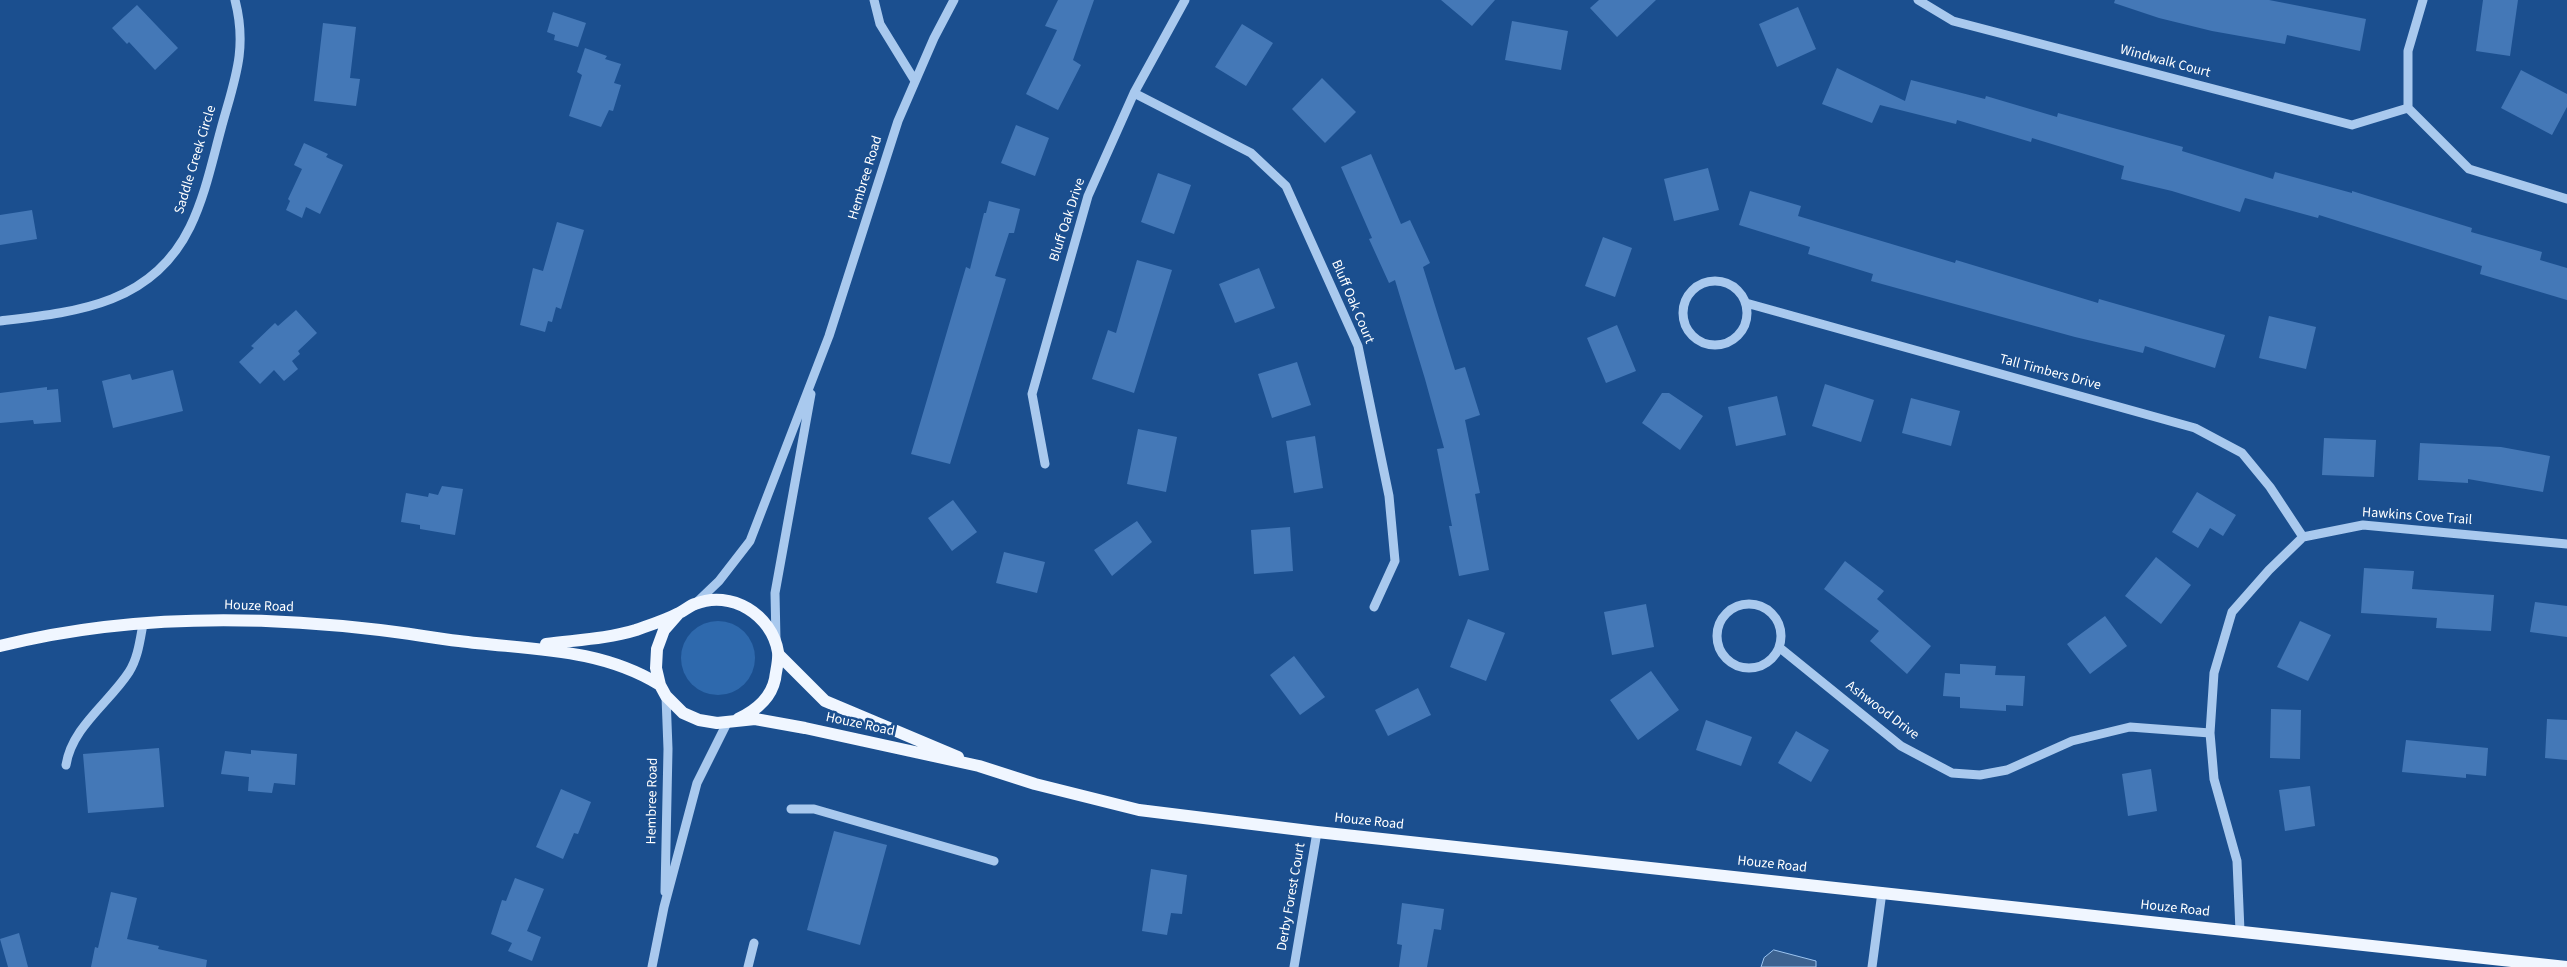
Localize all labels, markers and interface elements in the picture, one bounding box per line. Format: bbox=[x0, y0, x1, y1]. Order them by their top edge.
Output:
street label: Windwalk Court bbox=[2118, 42, 2212, 82]
street label: Saddle Creek Circle bbox=[171, 104, 221, 216]
street label: Hembree Road bbox=[845, 134, 887, 222]
street label: Bluff Oak Drive bbox=[1047, 176, 1089, 264]
street label: Bluff Oak Court bbox=[1327, 258, 1377, 346]
street label: Tall Timbers Drive bbox=[1997, 351, 2103, 395]
street label: Hawkins Cove Trail bbox=[2361, 505, 2473, 529]
street label: Houze Road bbox=[224, 597, 294, 617]
street label: Ashwood Drive bbox=[1842, 678, 1922, 744]
street label: Houze Road bbox=[824, 710, 896, 740]
street label: Hembree Road bbox=[644, 757, 662, 845]
street label: Houze Road bbox=[1333, 810, 1405, 834]
street label: Derby Forest Court bbox=[1274, 842, 1310, 952]
street label: Houze Road bbox=[1736, 853, 1808, 877]
street label: Houze Road bbox=[2139, 897, 2211, 921]

